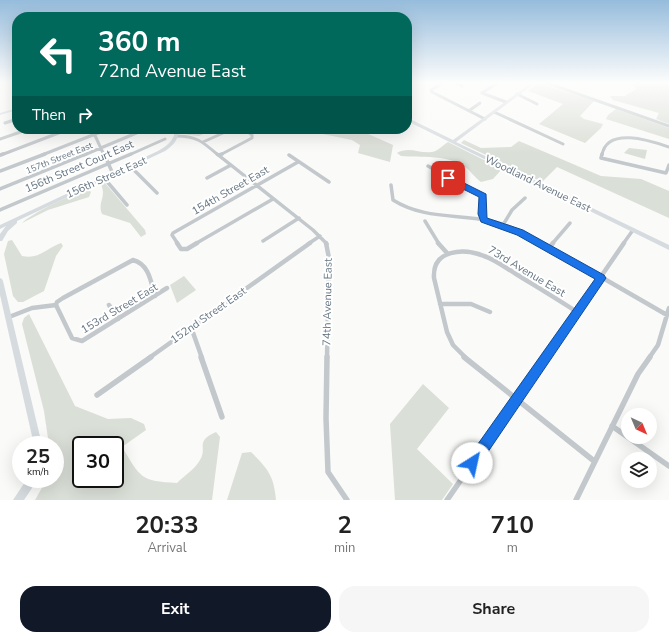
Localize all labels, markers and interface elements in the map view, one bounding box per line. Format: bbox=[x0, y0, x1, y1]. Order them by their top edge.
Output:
text: 360 m bbox=[98, 23, 181, 61]
icon: left bbox=[32, 28, 84, 80]
text: 72nd Avenue East bbox=[98, 59, 246, 83]
icon: right bbox=[74, 104, 96, 126]
text: Then bbox=[32, 105, 66, 125]
street label: 156th Street Court East bbox=[22, 137, 136, 196]
street label: 157th Street East bbox=[24, 139, 95, 177]
street label: Woodland Avenue East bbox=[482, 151, 593, 216]
street label: 156th Street East bbox=[63, 153, 149, 202]
pin bbox=[431, 161, 465, 195]
street label: 154th Street East bbox=[189, 162, 272, 219]
icon: arrive bbox=[437, 167, 459, 189]
street label: 73rd Avenue East bbox=[485, 242, 568, 301]
street label: 74th Avenue East bbox=[319, 258, 336, 346]
street label: 153rd Street East bbox=[78, 280, 161, 337]
street label: 152nd Street East bbox=[167, 284, 249, 347]
north arrow bbox=[621, 408, 657, 444]
map controls bbox=[621, 408, 657, 488]
speed limit sign: 30 bbox=[72, 436, 124, 488]
position arrow bbox=[451, 442, 493, 484]
text: 25 bbox=[26, 443, 50, 470]
button: layers bbox=[621, 452, 657, 488]
text: km/h bbox=[27, 465, 49, 479]
text: 20:33 bbox=[135, 509, 199, 541]
text: 2 bbox=[337, 509, 352, 541]
text: 710 bbox=[491, 509, 534, 541]
text: Arrival bbox=[147, 539, 187, 557]
text: min bbox=[334, 539, 355, 557]
text: m bbox=[507, 539, 518, 557]
button: Exit bbox=[20, 586, 331, 632]
button: Share bbox=[339, 586, 649, 632]

